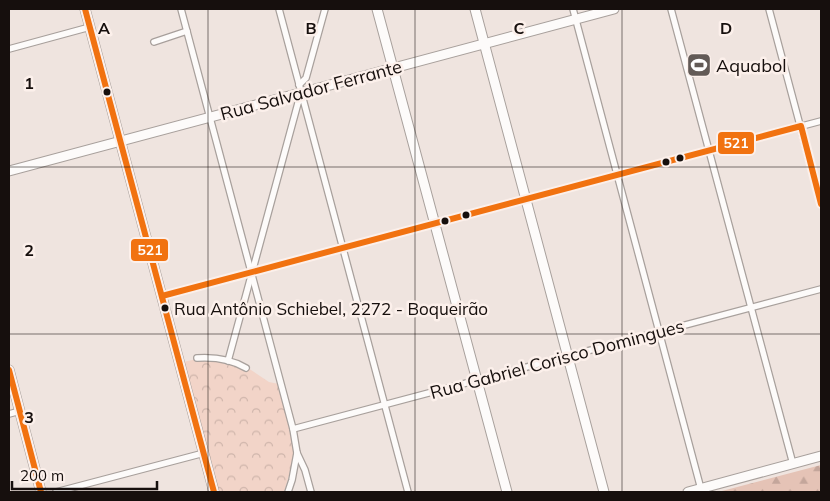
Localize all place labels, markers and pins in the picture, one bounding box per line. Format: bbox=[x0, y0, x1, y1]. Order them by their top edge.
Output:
sports icon: Aquabol bbox=[686, 52, 712, 78]
place label: Aquabol bbox=[716, 54, 787, 77]
unlabelled marker bbox=[102, 87, 112, 97]
unlabelled marker bbox=[675, 153, 685, 163]
unlabelled marker bbox=[661, 157, 671, 167]
unlabelled marker bbox=[461, 210, 471, 220]
unlabelled marker bbox=[440, 216, 450, 226]
place label: Rua Antônio Schiebel, 2272 - Boqueirão bbox=[174, 298, 488, 319]
marker: Rua Antônio Schiebel, 2272 - Boqueirão bbox=[160, 303, 170, 313]

